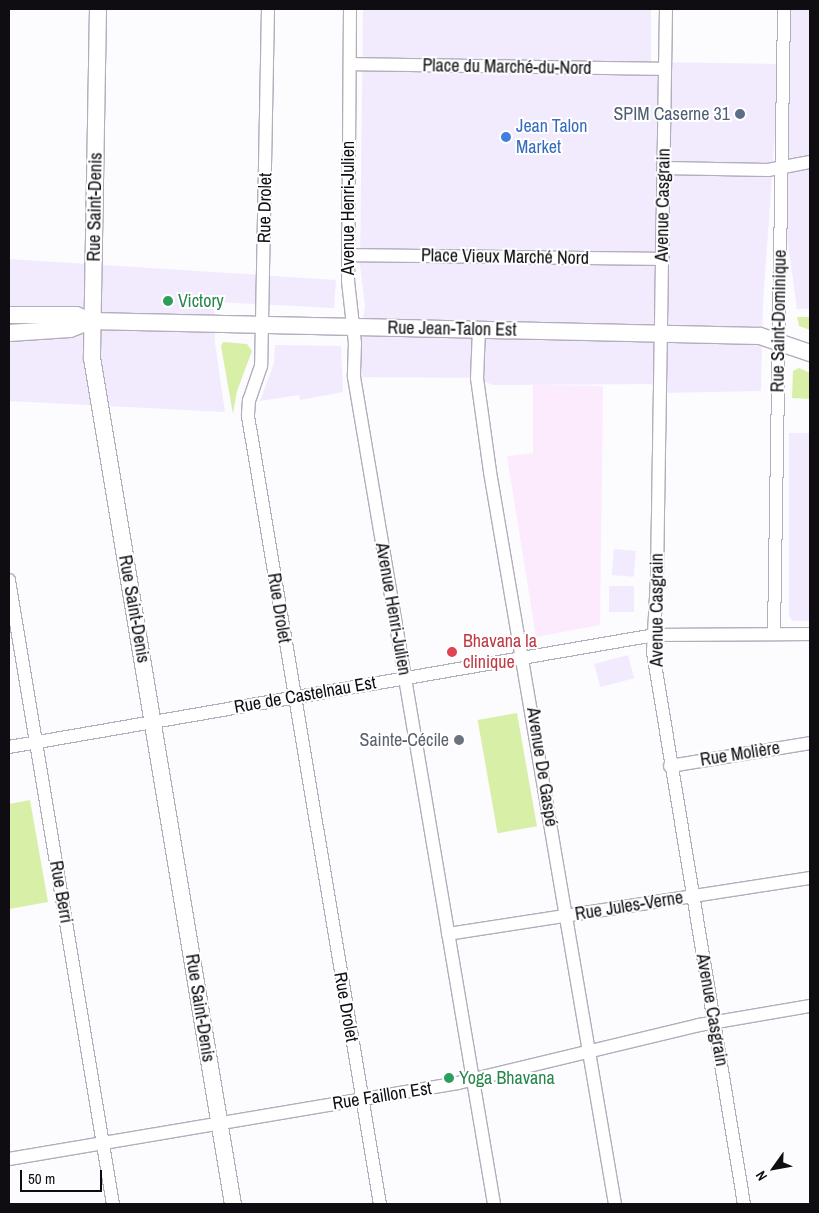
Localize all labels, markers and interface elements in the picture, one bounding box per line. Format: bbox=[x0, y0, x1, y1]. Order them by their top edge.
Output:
street label: Place du Marché-du-Nord bbox=[422, 55, 592, 79]
place label: SPIM Caserne 31 bbox=[614, 103, 730, 125]
marker: SPIM Caserne 31 bbox=[734, 108, 746, 120]
place label: Jean Talon Market bbox=[516, 116, 588, 158]
marker: Jean Talon Market bbox=[500, 131, 512, 143]
street label: Avenue Henri-Julien bbox=[337, 141, 359, 275]
street label: Avenue Casgrain bbox=[651, 148, 675, 262]
street label: Rue Saint-Denis bbox=[83, 152, 107, 262]
street label: Rue Drolet bbox=[254, 173, 276, 243]
street label: Place Vieux Marché Nord bbox=[421, 245, 589, 269]
street label: Rue Saint-Dominique bbox=[767, 249, 791, 393]
place label: Victory bbox=[178, 290, 224, 312]
marker: Victory bbox=[162, 295, 174, 307]
street label: Rue Jean-Talon Est bbox=[387, 317, 517, 341]
street label: Avenue Henri-Julien bbox=[371, 541, 415, 677]
street label: Rue Saint-Denis bbox=[114, 553, 154, 665]
street label: Avenue Casgrain bbox=[646, 553, 668, 667]
street label: Rue Drolet bbox=[263, 571, 295, 645]
place label: Bhavana la clinique bbox=[463, 631, 537, 674]
marker: Bhavana la clinique bbox=[445, 645, 459, 659]
street label: Rue de Castelnau Est bbox=[232, 672, 378, 718]
street label: Avenue De Gaspé bbox=[522, 706, 562, 828]
place label: Sainte-Cécile bbox=[360, 729, 449, 751]
marker: Sainte-Cécile bbox=[453, 734, 465, 746]
street label: Rue Molière bbox=[699, 737, 781, 771]
street label: Rue Berri bbox=[45, 859, 77, 925]
street label: Rue Jules-Verne bbox=[573, 887, 685, 925]
street label: Rue Saint-Denis bbox=[181, 952, 219, 1064]
street label: Avenue Casgrain bbox=[691, 952, 733, 1068]
street label: Rue Drolet bbox=[329, 970, 363, 1044]
place label: Yoga Bhavana bbox=[459, 1067, 555, 1089]
marker: Yoga Bhavana bbox=[443, 1072, 455, 1084]
street label: Rue Faillon Est bbox=[331, 1077, 433, 1115]
north arrow bbox=[749, 1143, 799, 1193]
scale bar bbox=[22, 1160, 105, 1192]
text: 50 m bbox=[28, 1168, 55, 1189]
text: N bbox=[751, 1168, 771, 1184]

